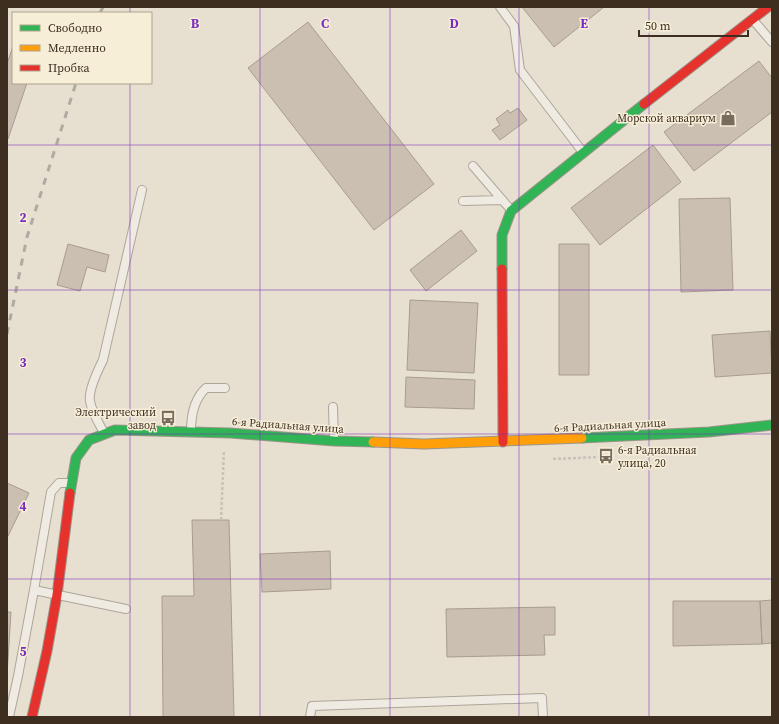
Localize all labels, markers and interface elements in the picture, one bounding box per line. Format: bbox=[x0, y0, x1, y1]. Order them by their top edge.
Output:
legend bbox=[12, 12, 152, 84]
scale bar bbox=[639, 12, 748, 38]
text: B bbox=[191, 15, 200, 32]
text: C bbox=[321, 15, 329, 32]
text: D bbox=[449, 15, 459, 32]
text: E bbox=[580, 15, 588, 32]
text: 50 m bbox=[645, 18, 671, 34]
text: Свободно bbox=[48, 20, 103, 36]
text: Медленно bbox=[48, 40, 106, 56]
text: Пробка bbox=[48, 60, 91, 76]
shop icon: Морской аквариум bbox=[719, 109, 737, 127]
place label: Морской аквариум bbox=[617, 111, 716, 126]
text: 2 bbox=[19, 209, 27, 226]
text: 3 bbox=[19, 354, 27, 371]
place label: Электрический завод bbox=[75, 405, 156, 433]
bus stop icon: Электрический завод bbox=[159, 409, 177, 427]
street label: 6-я Радиальная улица bbox=[231, 414, 345, 437]
street label: 6-я Радиальная улица bbox=[554, 415, 667, 436]
place label: 6-я Радиальная улица, 20 bbox=[618, 443, 697, 471]
bus stop icon: 6-я Радиальная улица, 20 bbox=[597, 447, 615, 465]
text: 4 bbox=[19, 498, 27, 515]
text: 5 bbox=[19, 643, 27, 660]

